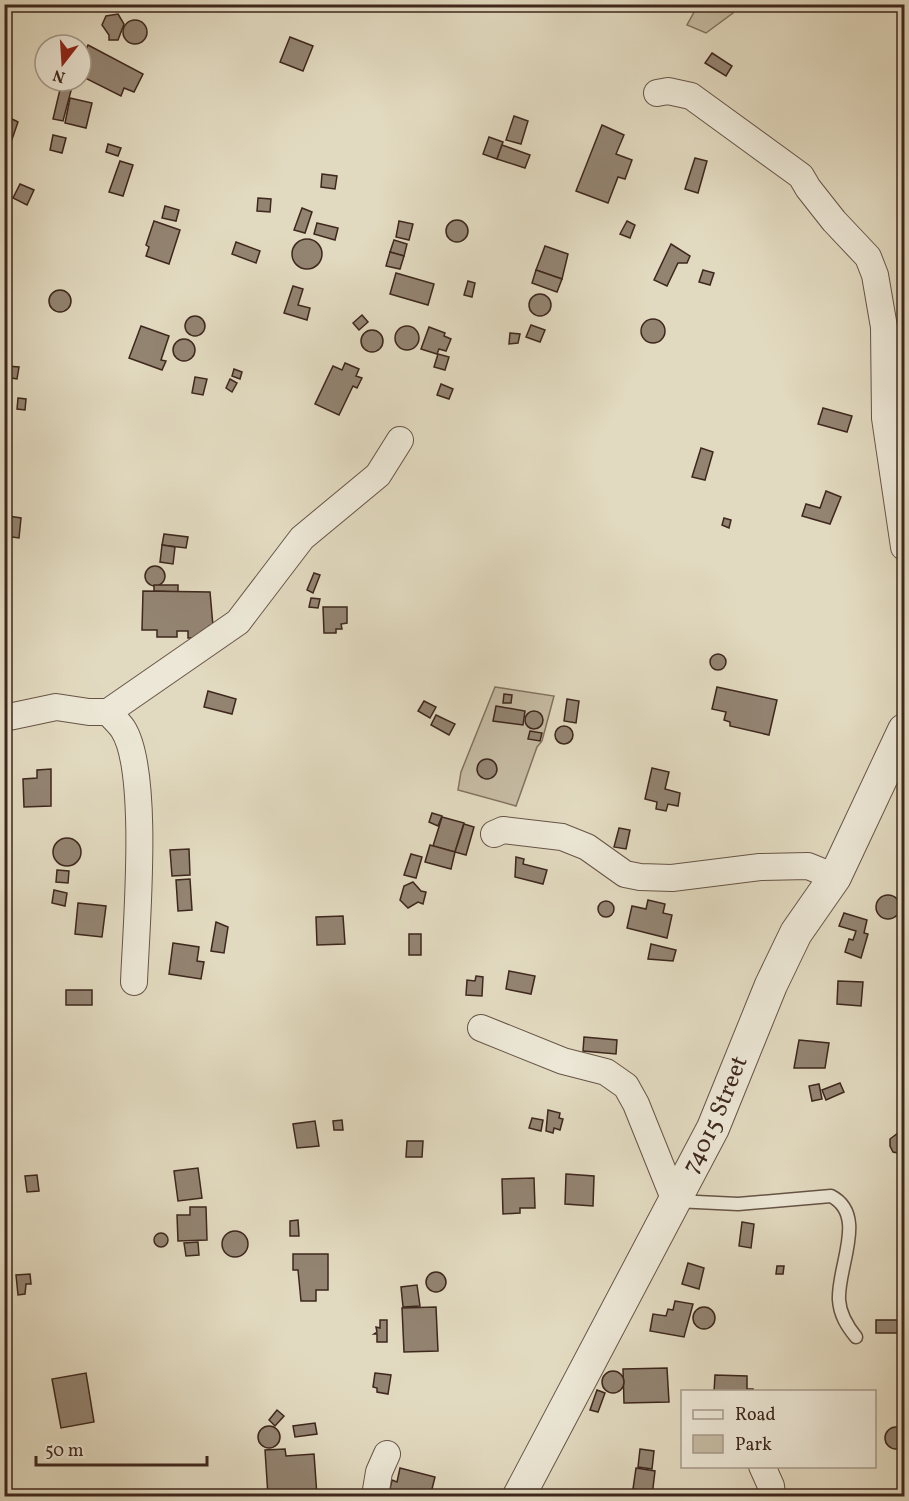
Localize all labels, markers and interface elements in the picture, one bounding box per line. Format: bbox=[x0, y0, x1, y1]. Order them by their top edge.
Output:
north arrow bbox=[33, 33, 93, 93]
text: N bbox=[50, 63, 68, 88]
street label: 74015 Street bbox=[675, 1051, 757, 1180]
legend bbox=[681, 1390, 876, 1468]
text: Road bbox=[735, 1403, 776, 1428]
scale bar bbox=[36, 1429, 207, 1467]
text: Park bbox=[735, 1433, 772, 1458]
text: 50 m bbox=[45, 1439, 84, 1464]

